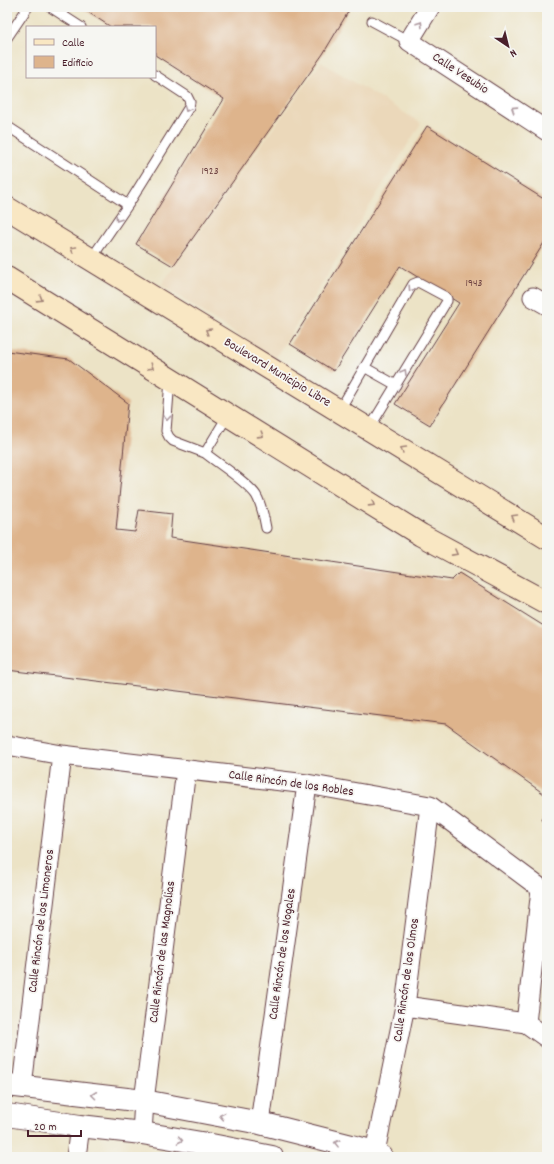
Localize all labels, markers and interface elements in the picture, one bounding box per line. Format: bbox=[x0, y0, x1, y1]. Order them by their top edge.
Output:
one-way arrow bbox=[415, 21, 422, 28]
legend bbox=[26, 26, 156, 78]
north arrow bbox=[488, 26, 528, 66]
text: Calle bbox=[62, 35, 85, 52]
text: N bbox=[505, 44, 519, 61]
street label: Calle Vesubio bbox=[428, 49, 492, 100]
text: Edificio bbox=[62, 55, 93, 72]
one-way arrow bbox=[184, 105, 192, 113]
one-way arrow bbox=[511, 107, 518, 114]
house number: 1923 bbox=[201, 164, 219, 180]
one-way arrow bbox=[116, 215, 123, 222]
one-way arrow bbox=[70, 246, 77, 253]
house number: 1943 bbox=[466, 276, 483, 292]
one-way arrow bbox=[408, 285, 416, 292]
one-way arrow bbox=[36, 294, 43, 301]
one-way arrow bbox=[205, 328, 212, 335]
street label: Boulevard Municipio Libre bbox=[220, 333, 334, 413]
one-way arrow bbox=[147, 362, 154, 370]
one-way arrow bbox=[400, 369, 407, 376]
one-way arrow bbox=[163, 415, 172, 421]
one-way arrow bbox=[257, 431, 264, 438]
one-way arrow bbox=[400, 447, 407, 454]
one-way arrow bbox=[368, 499, 375, 506]
one-way arrow bbox=[511, 515, 518, 522]
one-way arrow bbox=[451, 549, 458, 556]
street label: Calle Rincón de los Robles bbox=[227, 766, 355, 802]
street label: Calle Rincón de los Limoneros bbox=[24, 848, 60, 994]
street label: Calle Rincón de las Magnolias bbox=[145, 880, 181, 1024]
street label: Calle Rincón de los Nogales bbox=[264, 887, 302, 1021]
street label: Calle Rincón de los Olmos bbox=[389, 917, 425, 1043]
one-way arrow bbox=[91, 1091, 97, 1100]
scale bar bbox=[28, 1112, 81, 1138]
one-way arrow bbox=[219, 1112, 225, 1121]
text: 20 m bbox=[34, 1119, 57, 1136]
one-way arrow bbox=[177, 1135, 184, 1144]
one-way arrow bbox=[334, 1139, 341, 1147]

